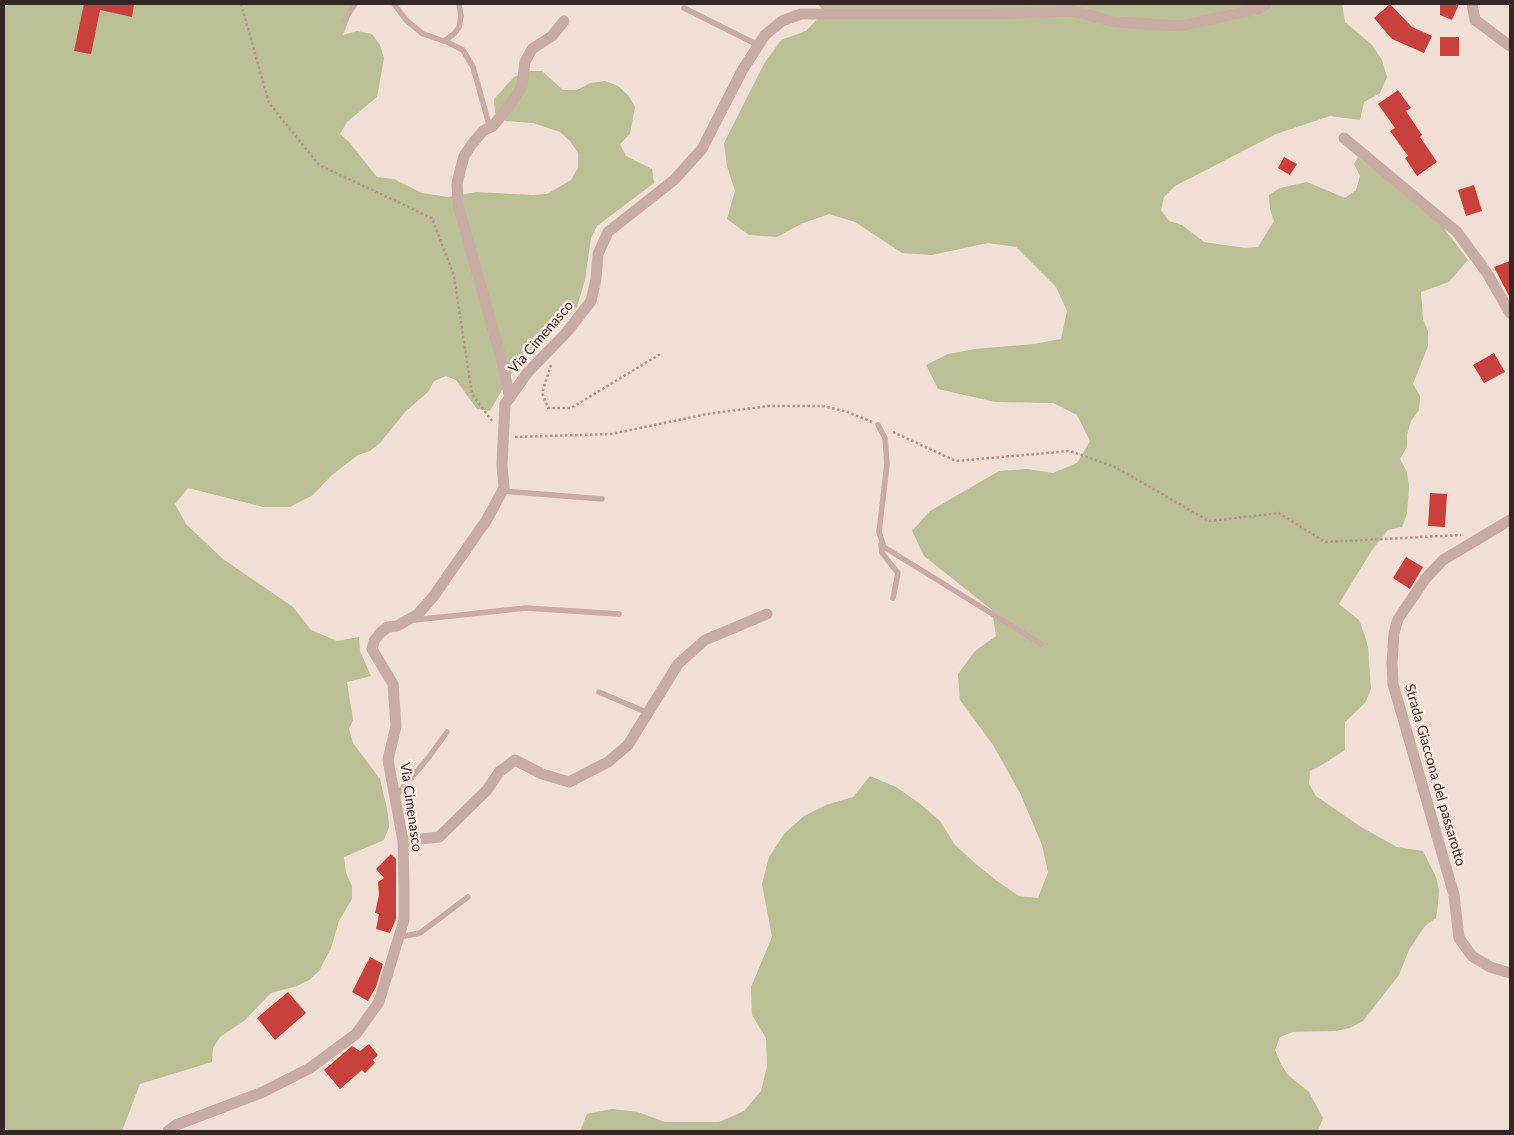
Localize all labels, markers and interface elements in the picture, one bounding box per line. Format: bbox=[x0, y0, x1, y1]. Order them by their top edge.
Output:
street label: Via Cimenasco bbox=[505, 297, 577, 377]
street label: Strada Giaccona del passarotto bbox=[1401, 682, 1469, 868]
street label: Via Cimenasco bbox=[396, 761, 426, 853]

